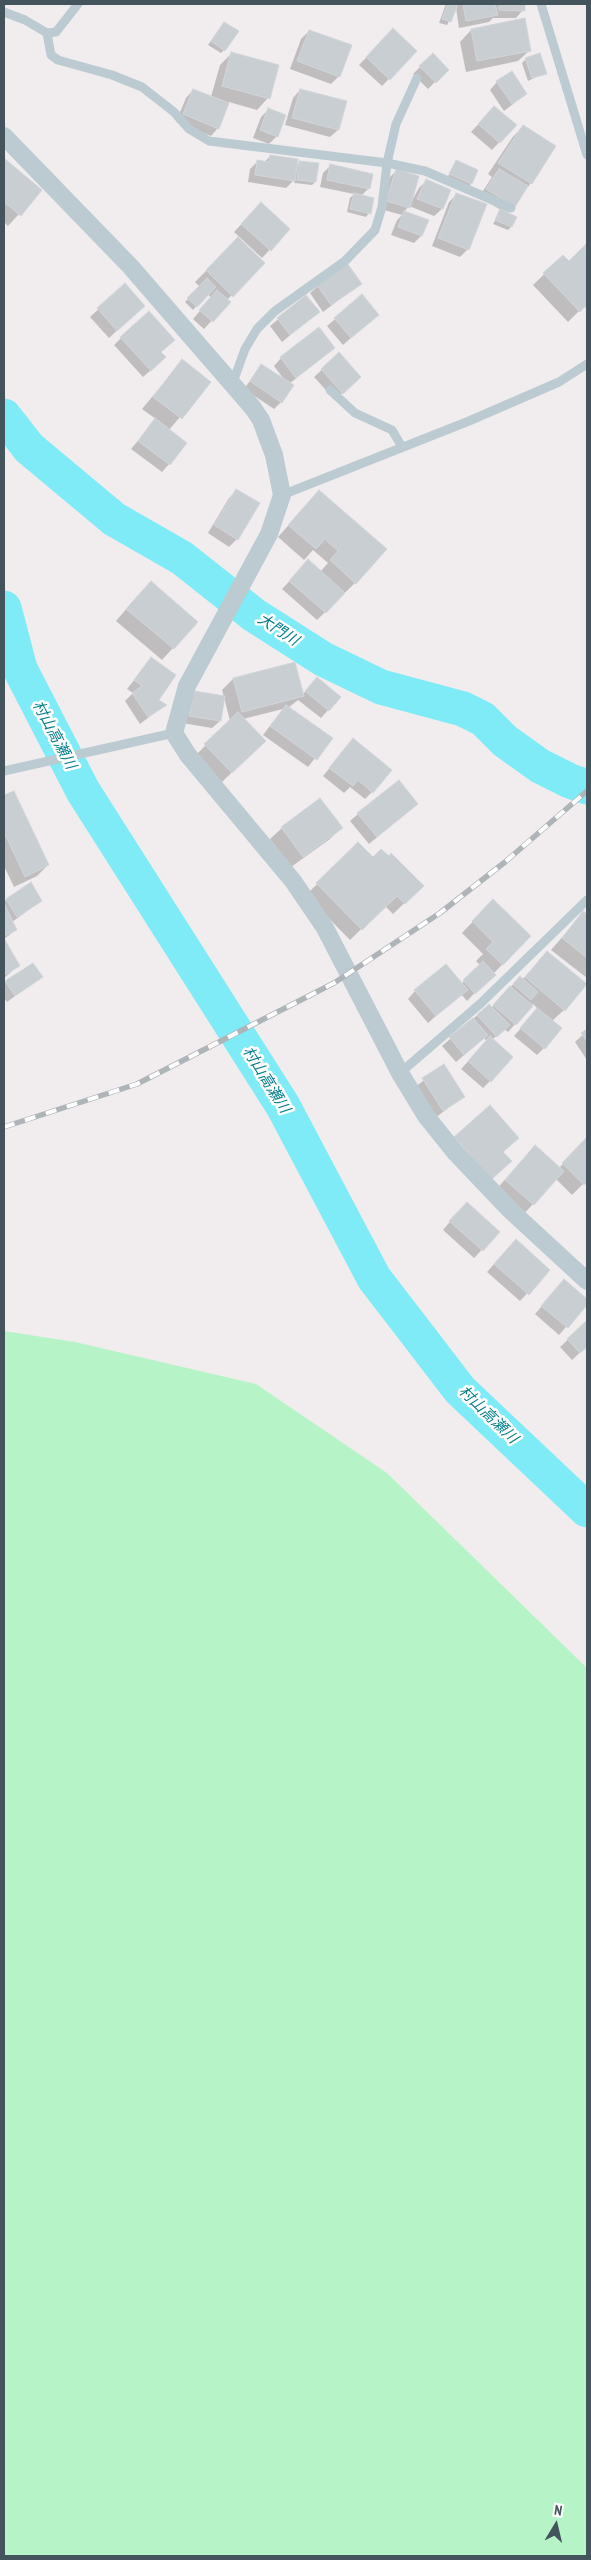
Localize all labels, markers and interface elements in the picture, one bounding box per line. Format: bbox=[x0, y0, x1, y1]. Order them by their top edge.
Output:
water label: 大門川 bbox=[254, 610, 302, 650]
water label: 村山高瀬川 bbox=[28, 698, 80, 772]
water label: 村山高瀬川 bbox=[238, 1043, 294, 1117]
water label: 村山高瀬川 bbox=[455, 1382, 521, 1448]
north arrow bbox=[531, 2500, 581, 2550]
text: N bbox=[553, 2501, 563, 2520]

